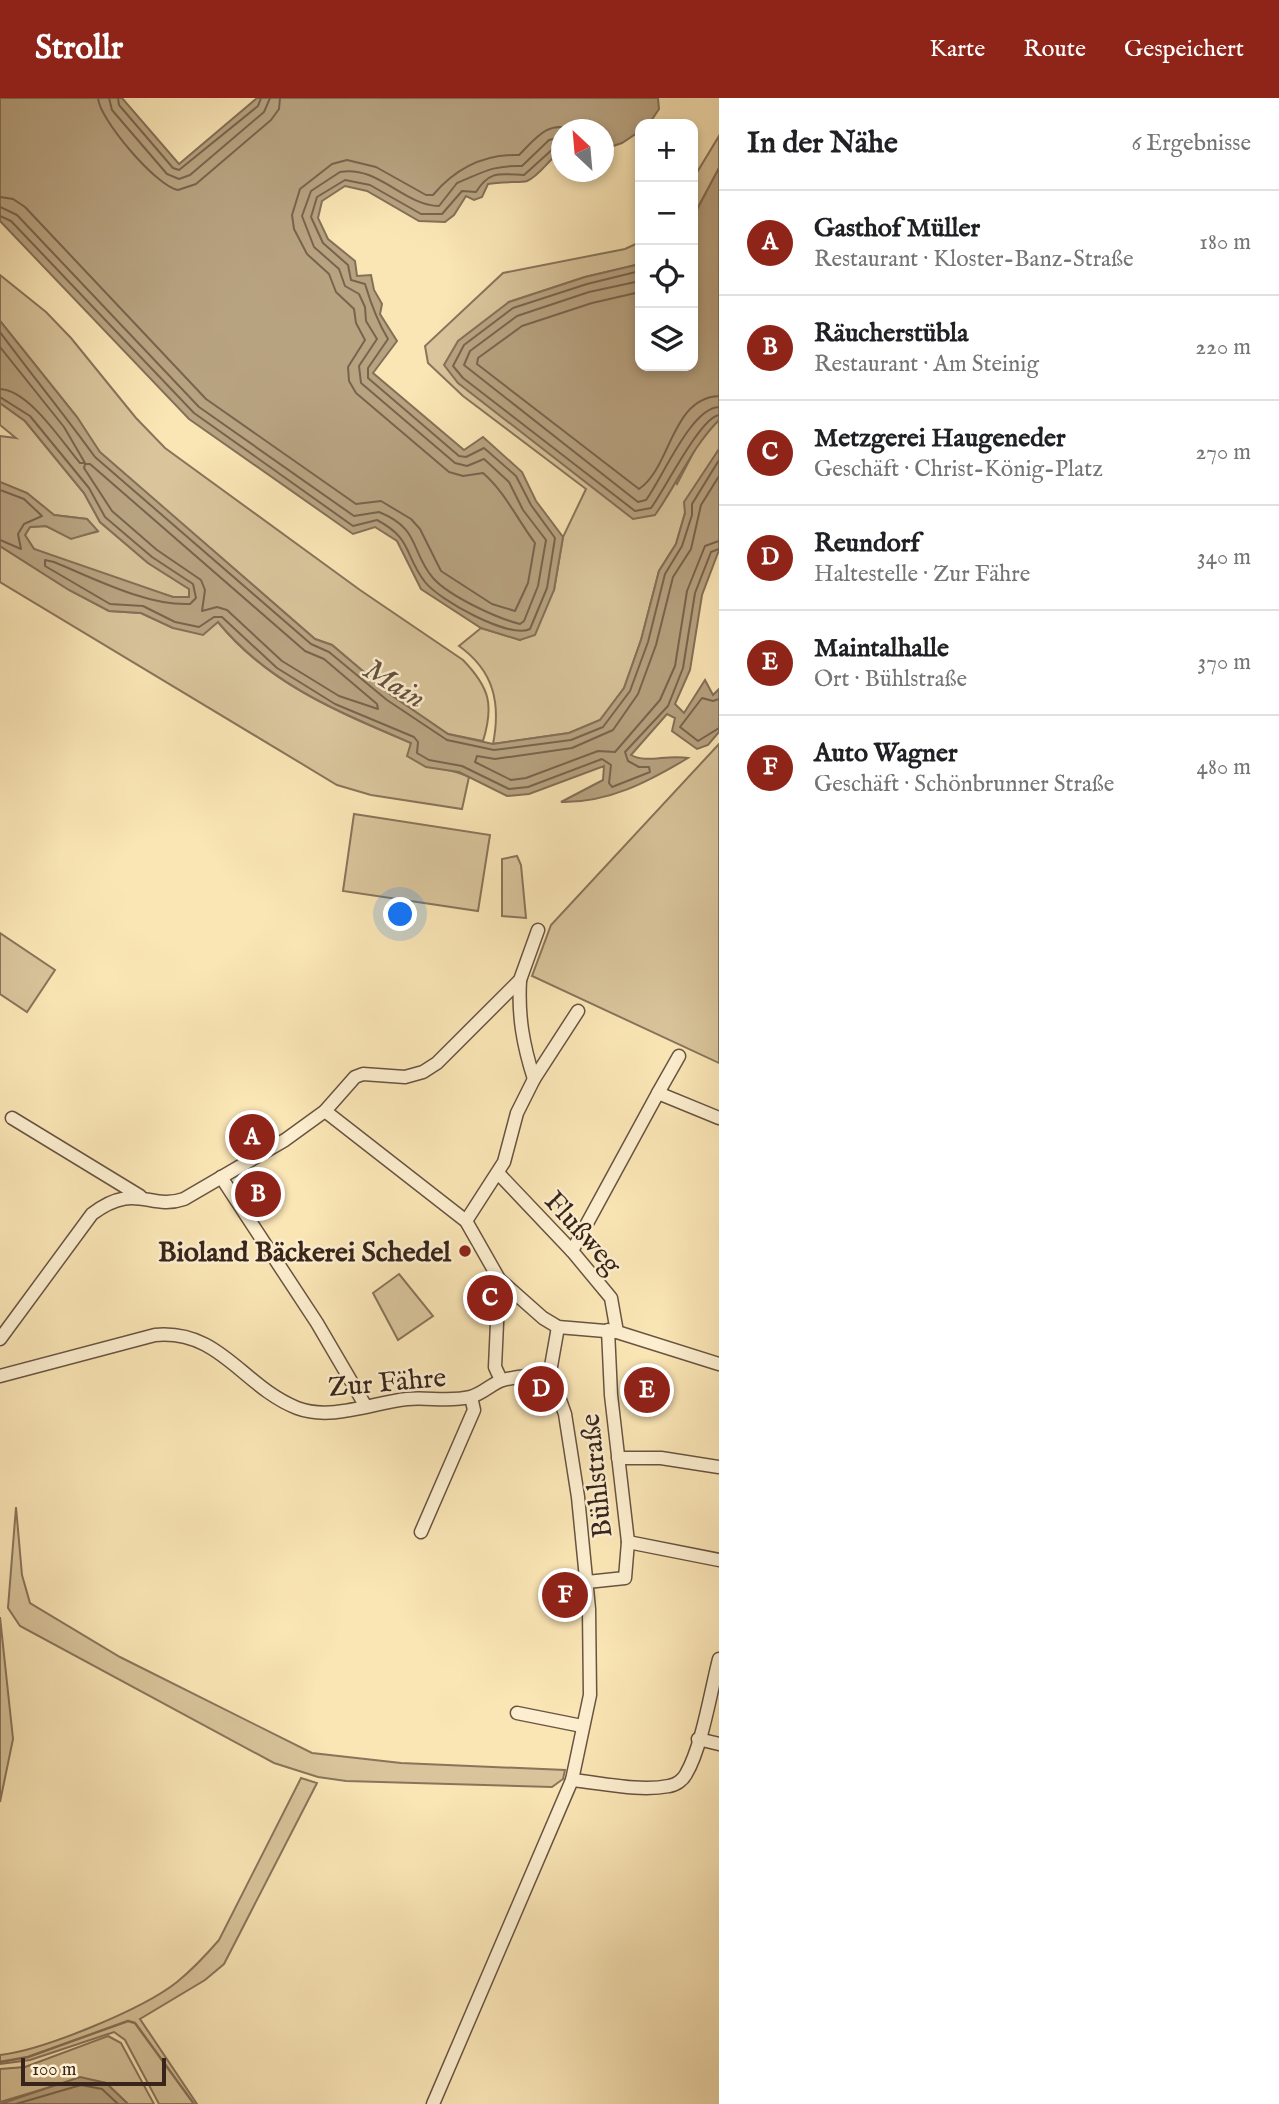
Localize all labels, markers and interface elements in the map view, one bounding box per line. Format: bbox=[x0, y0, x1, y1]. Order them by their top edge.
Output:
text: Strollr bbox=[35, 28, 123, 70]
text: Karte bbox=[930, 34, 985, 65]
text: Route bbox=[1023, 34, 1086, 65]
text: Gespeichert bbox=[1124, 34, 1244, 65]
north arrow bbox=[551, 119, 614, 182]
map controls bbox=[635, 119, 698, 371]
button: + bbox=[635, 119, 698, 182]
text: In der Nähe bbox=[747, 125, 898, 163]
text: 6 Ergebnisse bbox=[1132, 129, 1251, 158]
button: − bbox=[635, 182, 698, 245]
text: Gasthof Müller bbox=[814, 212, 980, 245]
text: A bbox=[762, 228, 778, 257]
text: 180 m bbox=[1199, 228, 1251, 257]
button: locate bbox=[635, 245, 698, 308]
text: Restaurant · Kloster-Banz-Straße bbox=[814, 245, 1133, 274]
button: layers bbox=[635, 308, 698, 371]
text: Räucherstübla bbox=[814, 317, 968, 350]
text: B bbox=[762, 333, 778, 362]
text: 220 m bbox=[1195, 333, 1251, 362]
text: Restaurant · Am Steinig bbox=[814, 350, 1039, 379]
text: Metzgerei Haugeneder bbox=[814, 422, 1065, 455]
text: C bbox=[762, 438, 778, 467]
text: 270 m bbox=[1196, 438, 1251, 467]
text: Geschäft · Christ-König-Platz bbox=[814, 455, 1103, 484]
text: Reundorf bbox=[814, 527, 920, 560]
text: D bbox=[761, 543, 779, 572]
text: 340 m bbox=[1197, 543, 1251, 572]
text: Haltestelle · Zur Fähre bbox=[814, 560, 1030, 589]
text: Maintalhalle bbox=[814, 632, 949, 665]
text: E bbox=[762, 648, 778, 677]
text: 370 m bbox=[1198, 648, 1251, 677]
water label: Main bbox=[356, 651, 432, 718]
text: Ort · Bühlstraße bbox=[814, 665, 967, 694]
text: Auto Wagner bbox=[814, 737, 957, 770]
text: F bbox=[763, 753, 777, 782]
text: 480 m bbox=[1197, 753, 1251, 782]
text: Geschäft · Schönbrunner Straße bbox=[814, 770, 1114, 799]
your location bbox=[383, 897, 417, 931]
pin: A bbox=[229, 1111, 275, 1163]
pin: B bbox=[235, 1168, 281, 1220]
street label: Flußweg bbox=[536, 1185, 629, 1283]
place label: Bioland Bäckerei Schedel bbox=[158, 1236, 452, 1271]
marker: Bioland Bäckerei Schedel bbox=[457, 1243, 473, 1259]
pin: C bbox=[467, 1272, 513, 1324]
street label: Zur Fähre bbox=[327, 1361, 448, 1406]
pin: D bbox=[518, 1363, 564, 1415]
pin: E bbox=[624, 1364, 670, 1416]
street label: Bühlstraße bbox=[574, 1412, 621, 1540]
pin: F bbox=[542, 1569, 588, 1621]
scale bar bbox=[21, 2055, 166, 2087]
text: 100 m bbox=[32, 2058, 76, 2082]

